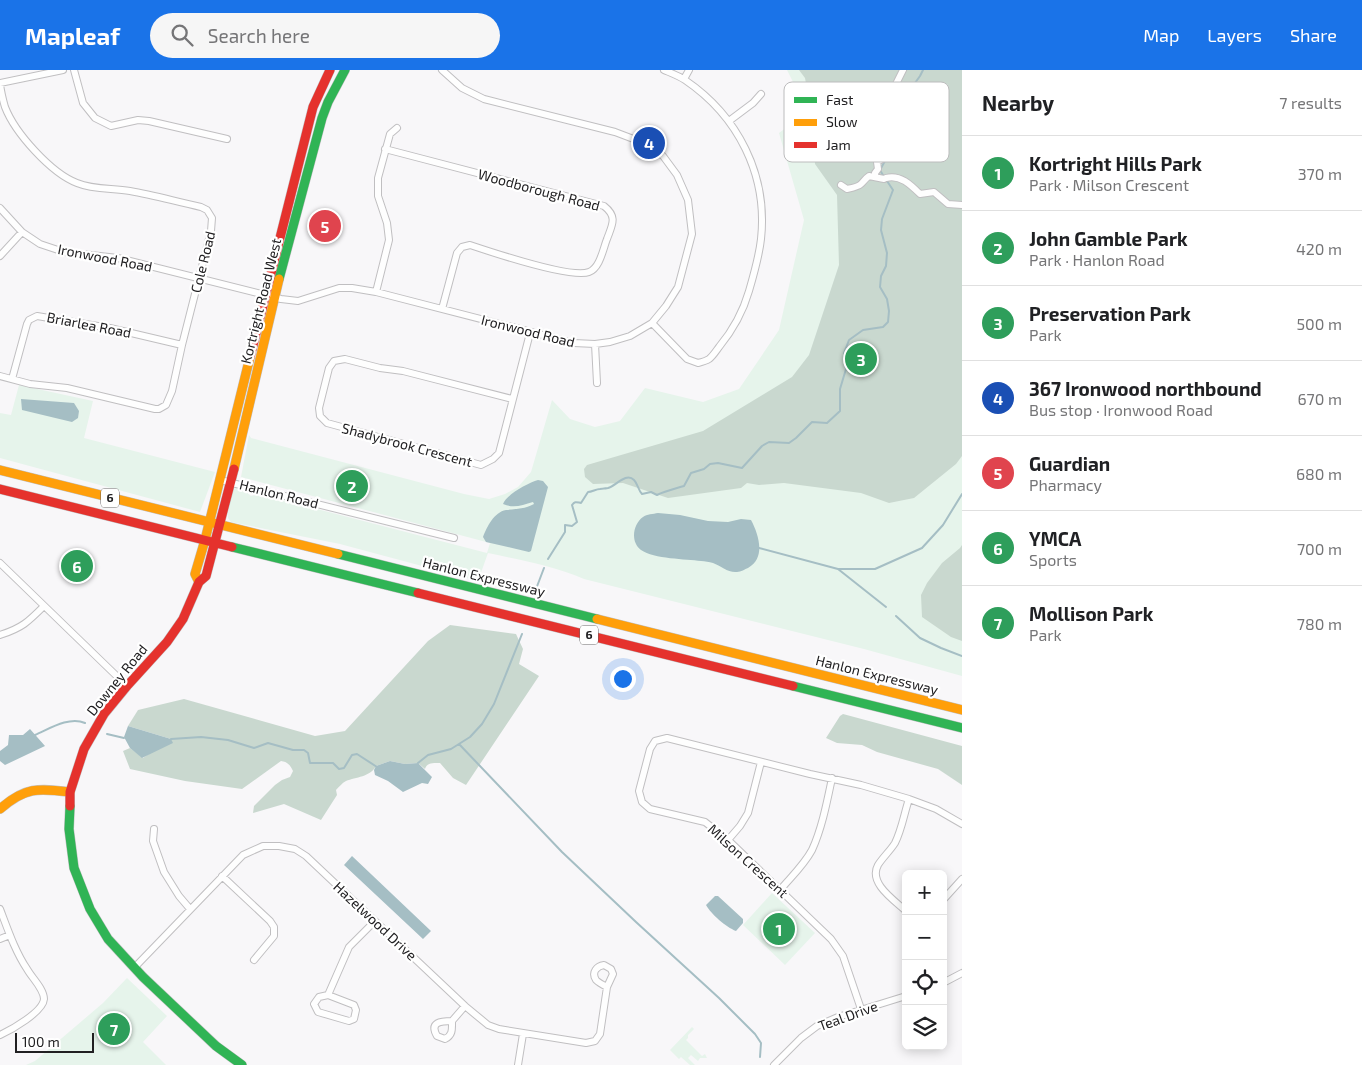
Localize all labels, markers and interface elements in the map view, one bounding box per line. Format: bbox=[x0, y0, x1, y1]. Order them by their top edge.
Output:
search box bbox=[150, 13, 500, 58]
text: Mapleaf bbox=[25, 21, 120, 50]
icon: search bbox=[168, 21, 196, 49]
text: Search here bbox=[208, 24, 310, 47]
text: Map bbox=[1143, 24, 1179, 46]
text: Layers bbox=[1207, 24, 1262, 46]
text: Share bbox=[1290, 24, 1337, 46]
legend bbox=[784, 82, 949, 162]
text: Nearby bbox=[982, 90, 1054, 115]
text: Fast bbox=[826, 91, 853, 108]
text: 7 results bbox=[1279, 93, 1342, 112]
text: Slow bbox=[826, 113, 858, 130]
pin: 4 bbox=[633, 124, 665, 162]
text: Jam bbox=[826, 136, 851, 153]
text: Kortright Hills Park bbox=[1029, 152, 1202, 175]
text: 1 bbox=[995, 164, 1001, 183]
text: 370 m bbox=[1298, 164, 1342, 183]
street label: Woodborough Road bbox=[476, 165, 602, 214]
text: Park · Milson Crescent bbox=[1029, 175, 1189, 194]
pin: 5 bbox=[309, 207, 341, 245]
text: John Gamble Park bbox=[1029, 227, 1188, 250]
street label: Cole Road bbox=[187, 229, 218, 294]
street label: Kortright Road West bbox=[237, 236, 284, 365]
text: 2 bbox=[993, 239, 1003, 258]
text: 420 m bbox=[1296, 239, 1342, 258]
street label: Ironwood Road bbox=[56, 240, 154, 275]
text: Park · Hanlon Road bbox=[1029, 250, 1165, 269]
text: Preservation Park bbox=[1029, 302, 1191, 325]
street label: Briarlea Road bbox=[45, 308, 133, 341]
street label: Ironwood Road bbox=[479, 311, 577, 350]
text: 3 bbox=[993, 314, 1003, 333]
text: 500 m bbox=[1297, 314, 1342, 333]
text: Park bbox=[1029, 325, 1062, 344]
pin: 3 bbox=[845, 340, 877, 378]
text: 367 Ironwood northbound bbox=[1029, 377, 1262, 400]
text: 4 bbox=[993, 389, 1003, 408]
text: 670 m bbox=[1297, 389, 1342, 408]
text: Bus stop · Ironwood Road bbox=[1029, 400, 1213, 419]
street label: Shadybrook Crescent bbox=[340, 419, 474, 470]
text: Guardian bbox=[1029, 452, 1110, 475]
text: 5 bbox=[994, 464, 1002, 483]
text: 680 m bbox=[1296, 464, 1342, 483]
pin: 2 bbox=[336, 467, 368, 505]
street label: Hanlon Road bbox=[238, 475, 320, 512]
text: Pharmacy bbox=[1029, 475, 1102, 494]
road number: 6 bbox=[101, 488, 119, 508]
text: YMCA bbox=[1029, 527, 1081, 550]
text: 6 bbox=[993, 539, 1003, 558]
text: 700 m bbox=[1297, 539, 1342, 558]
pin: 6 bbox=[61, 547, 93, 585]
text: Sports bbox=[1029, 550, 1077, 569]
street label: Hanlon Expressway bbox=[421, 553, 548, 600]
text: Mollison Park bbox=[1029, 602, 1153, 625]
text: 7 bbox=[994, 614, 1002, 633]
text: 780 m bbox=[1297, 614, 1342, 633]
text: Park bbox=[1029, 625, 1062, 644]
road number: 6 bbox=[580, 626, 598, 644]
street label: Downey Road bbox=[83, 641, 151, 719]
street label: Hanlon Expressway bbox=[814, 651, 941, 698]
your location bbox=[610, 666, 636, 692]
street label: Milson Crescent bbox=[705, 820, 792, 901]
map controls bbox=[902, 870, 947, 1050]
button: + bbox=[902, 870, 947, 915]
street label: Hazelwood Drive bbox=[330, 878, 420, 963]
pin: 1 bbox=[763, 910, 795, 948]
button: − bbox=[902, 915, 947, 960]
button: locate bbox=[902, 960, 947, 1005]
street label: Teal Drive bbox=[816, 997, 880, 1034]
button: layers bbox=[902, 1005, 947, 1050]
pin: 7 bbox=[98, 1010, 130, 1048]
scale bar bbox=[15, 1030, 94, 1053]
text: 100 m bbox=[22, 1033, 60, 1050]

